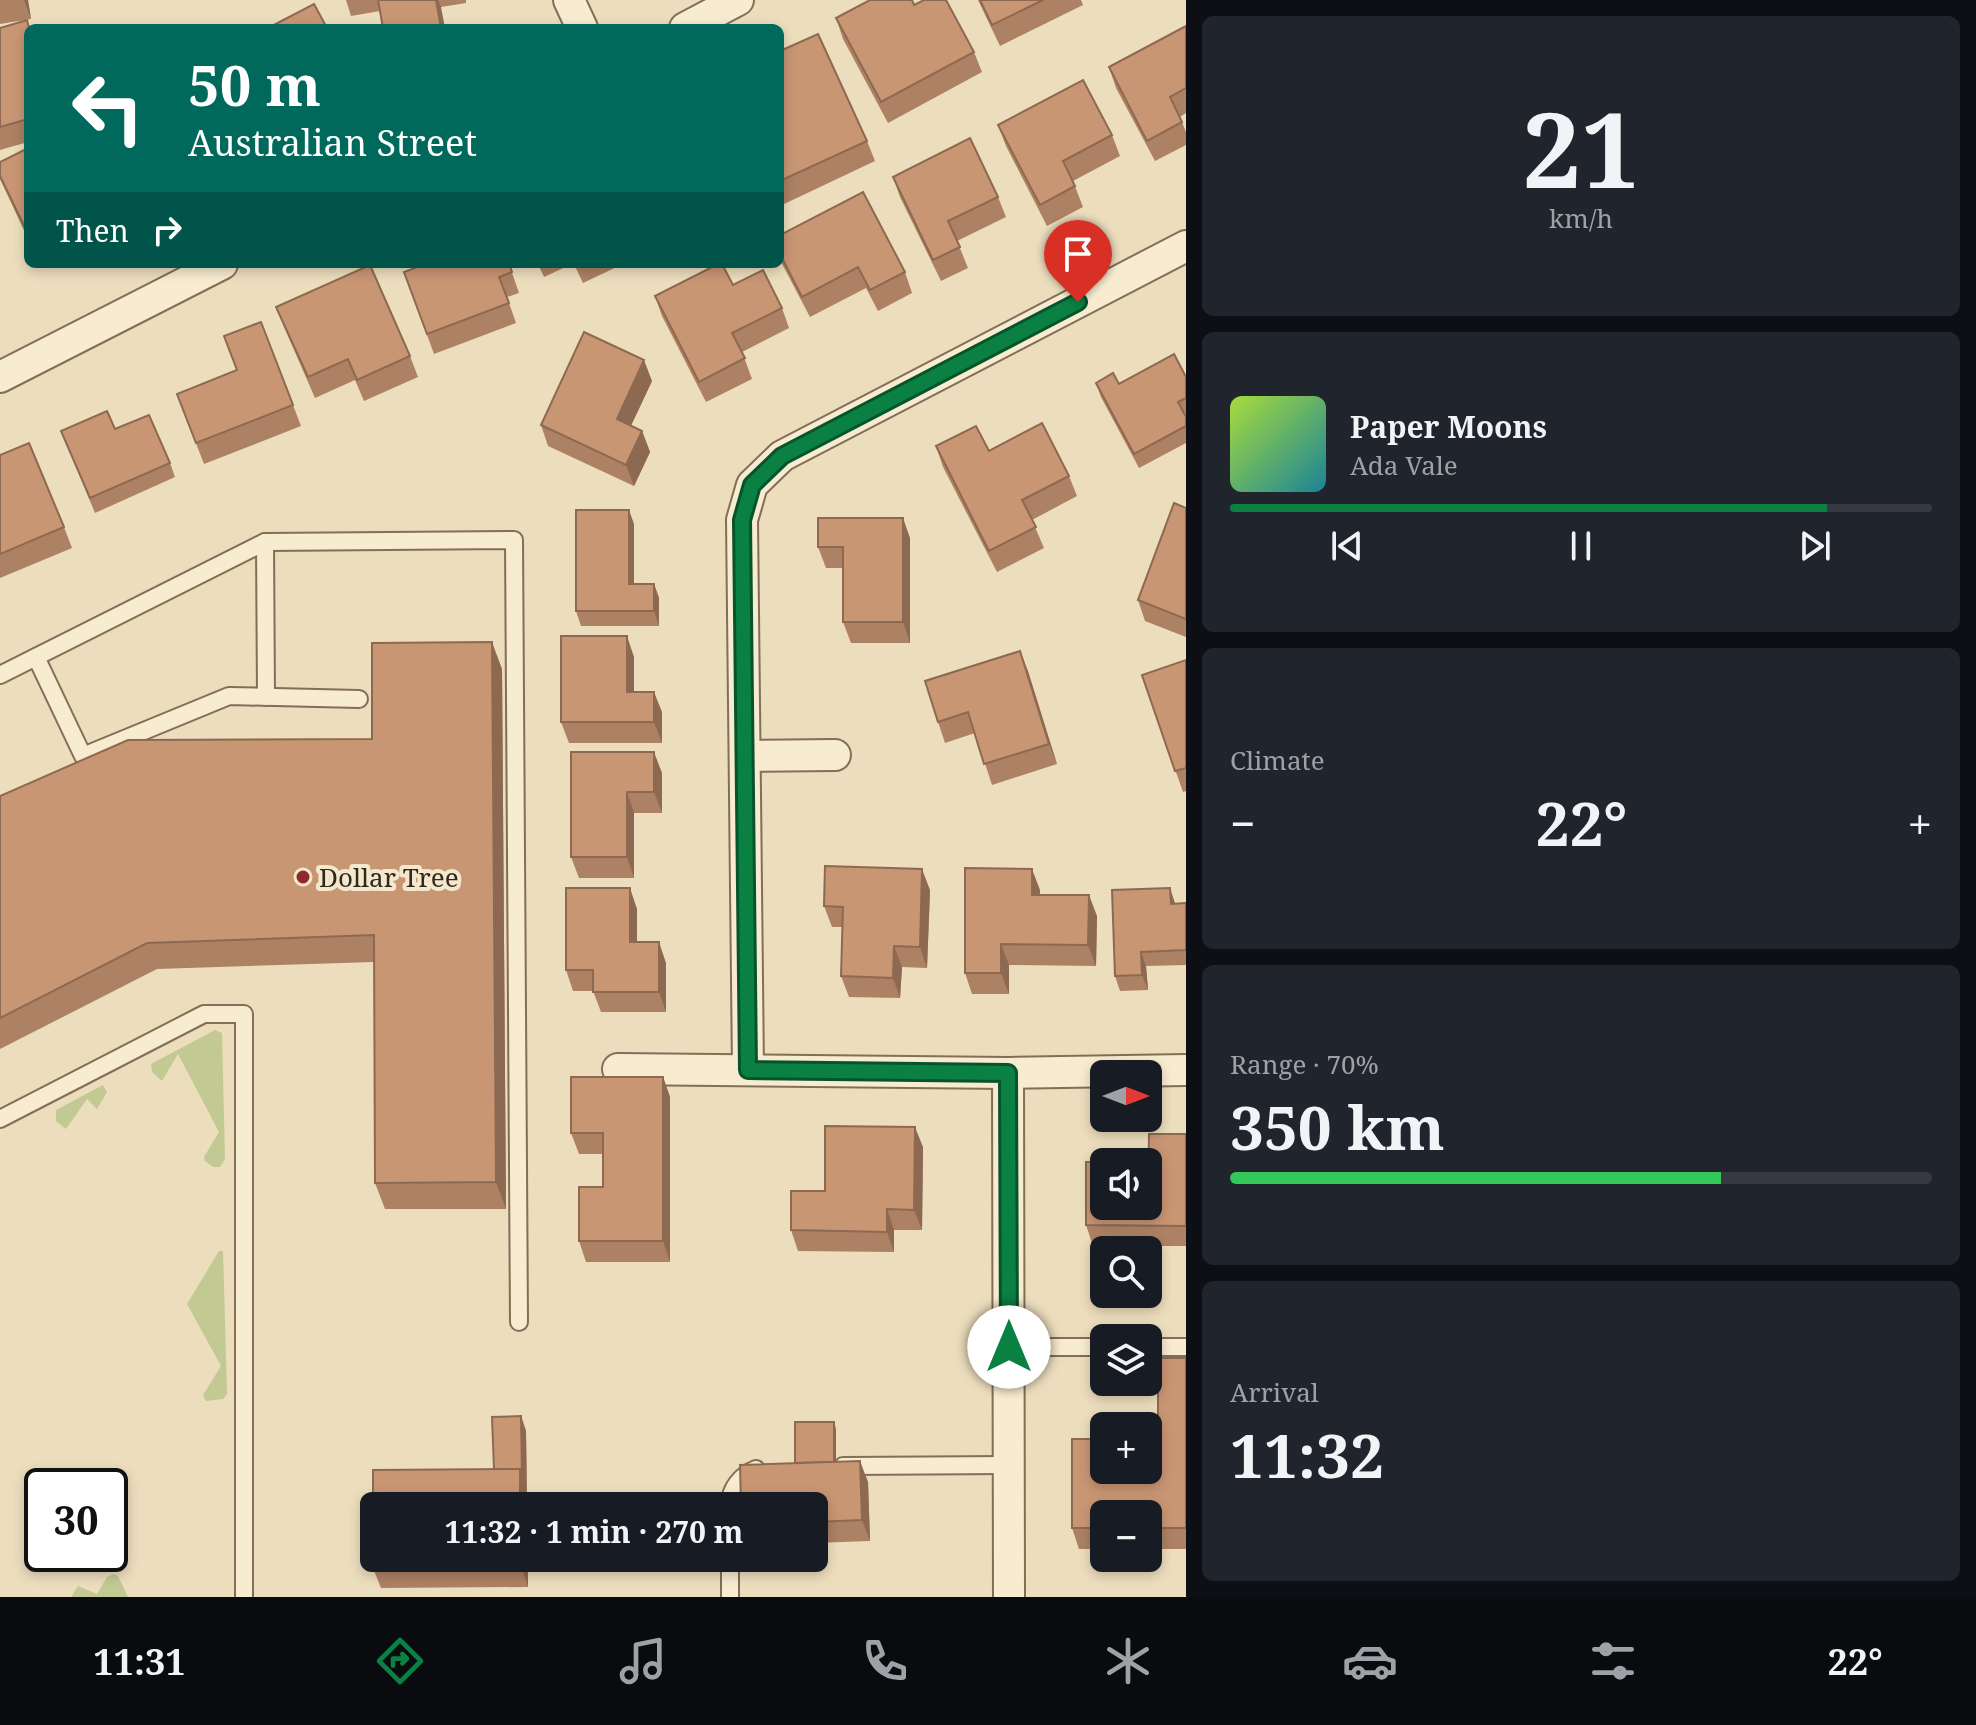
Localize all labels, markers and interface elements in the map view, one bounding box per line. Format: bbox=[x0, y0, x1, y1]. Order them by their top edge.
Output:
text: 50 m bbox=[188, 46, 321, 122]
icon: left bbox=[56, 56, 160, 160]
text: 21 bbox=[1522, 77, 1640, 218]
text: Australian Street bbox=[188, 118, 477, 167]
text: km/h bbox=[1549, 200, 1613, 236]
icon: right bbox=[145, 208, 189, 252]
text: Then bbox=[56, 210, 129, 251]
pin bbox=[1044, 220, 1112, 302]
icon: arrive bbox=[1056, 232, 1100, 276]
text: Paper Moons bbox=[1350, 406, 1547, 447]
text: Ada Vale bbox=[1350, 447, 1458, 483]
icon: previous bbox=[1325, 524, 1369, 568]
icon: pause bbox=[1559, 524, 1603, 568]
icon: next bbox=[1793, 524, 1837, 568]
text: Climate bbox=[1230, 742, 1325, 778]
text: 22° bbox=[1536, 782, 1627, 864]
text: − bbox=[1230, 793, 1255, 853]
text: + bbox=[1907, 793, 1932, 853]
place label: Dollar Tree bbox=[319, 859, 459, 895]
marker: Dollar Tree bbox=[294, 868, 312, 886]
text: Range · 70% bbox=[1230, 1046, 1379, 1082]
north arrow bbox=[1090, 1060, 1162, 1132]
map controls bbox=[1090, 1060, 1162, 1572]
text: 350 km bbox=[1230, 1086, 1445, 1168]
button: sound bbox=[1090, 1148, 1162, 1220]
button: search bbox=[1090, 1236, 1162, 1308]
position arrow bbox=[967, 1305, 1051, 1389]
button: layers bbox=[1090, 1324, 1162, 1396]
text: Arrival bbox=[1230, 1374, 1319, 1410]
button: + bbox=[1090, 1412, 1162, 1484]
text: 11:32 bbox=[1230, 1414, 1384, 1496]
speed limit sign: 30 bbox=[24, 1468, 128, 1572]
button: − bbox=[1090, 1500, 1162, 1572]
text: 11:32 · 1 min · 270 m bbox=[445, 1511, 743, 1552]
icon: directions bbox=[372, 1633, 428, 1689]
icon: music bbox=[615, 1633, 671, 1689]
icon: phone bbox=[857, 1633, 913, 1689]
icon: climate bbox=[1100, 1633, 1156, 1689]
icon: car bbox=[1342, 1633, 1398, 1689]
icon: filters bbox=[1585, 1633, 1641, 1689]
text: 11:31 bbox=[93, 1637, 186, 1686]
text: 22° bbox=[1828, 1637, 1883, 1686]

